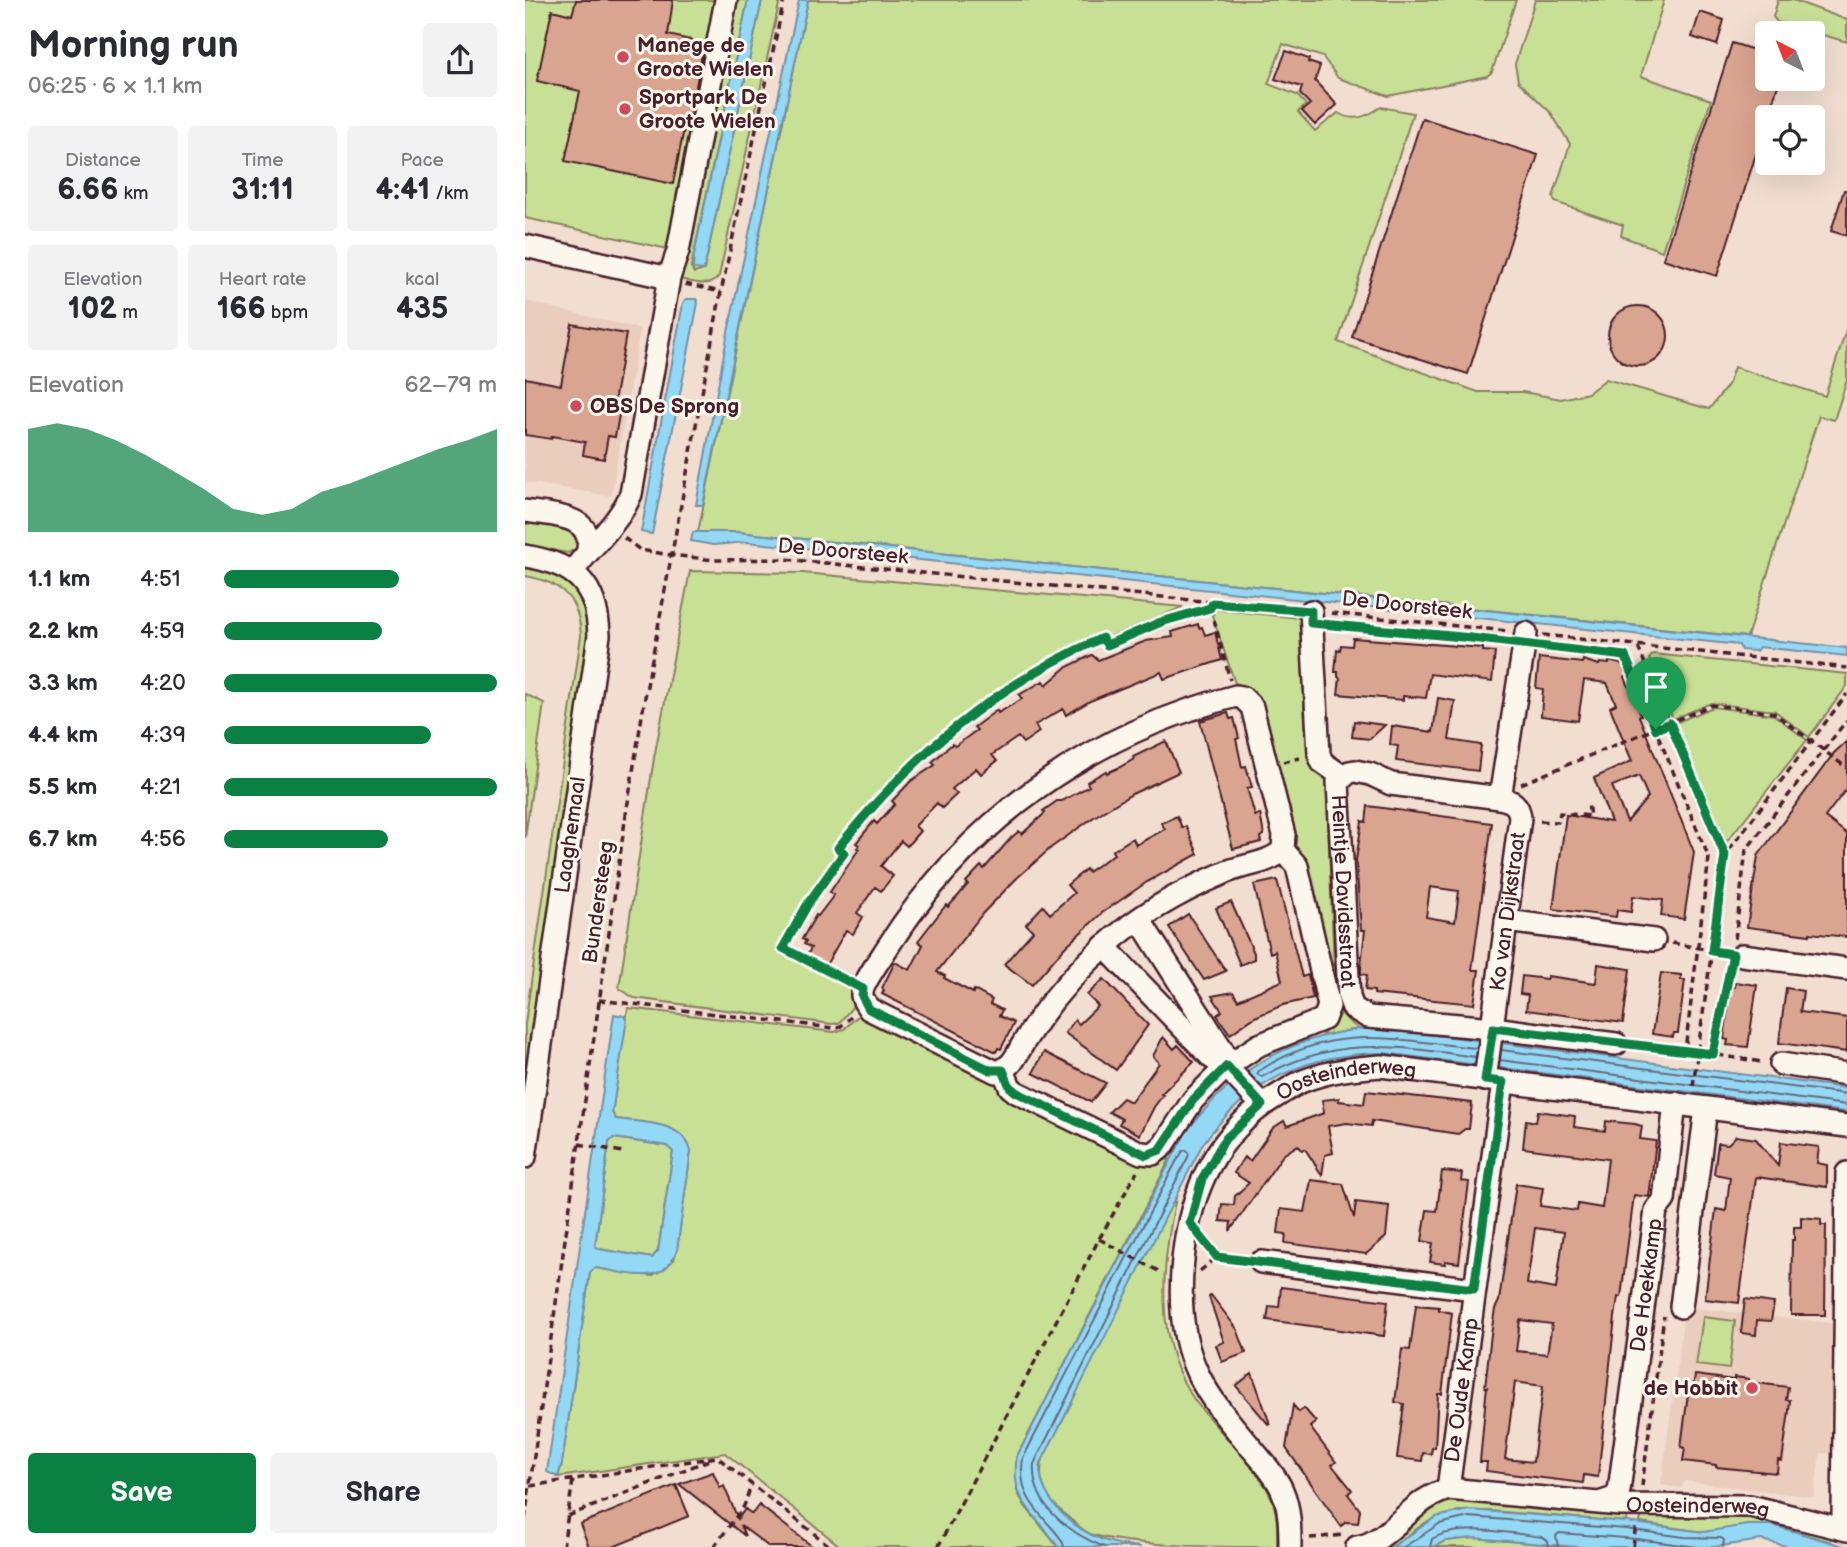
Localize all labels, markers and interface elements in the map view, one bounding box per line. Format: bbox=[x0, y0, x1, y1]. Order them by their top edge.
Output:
north arrow bbox=[1755, 21, 1825, 91]
map controls bbox=[1755, 21, 1825, 175]
text: Morning run bbox=[28, 23, 239, 68]
button: share bbox=[423, 23, 497, 97]
place label: Manege de Groote Wielen bbox=[637, 33, 774, 82]
marker: Manege de Groote Wielen bbox=[615, 49, 631, 65]
text: 06:25 · 6 × 1.1 km bbox=[28, 72, 203, 100]
place label: Sportpark De Groote Wielen bbox=[639, 85, 776, 134]
marker: Sportpark De Groote Wielen bbox=[617, 101, 633, 117]
button: locate bbox=[1755, 105, 1825, 175]
text: Distance bbox=[65, 149, 141, 172]
text: Time bbox=[241, 149, 284, 172]
text: Pace bbox=[401, 149, 444, 172]
text: 6.66 bbox=[57, 172, 118, 208]
text: 31:11 bbox=[231, 172, 294, 208]
text: 4:41 bbox=[376, 172, 430, 208]
text: km bbox=[118, 182, 148, 205]
text: /km bbox=[430, 182, 469, 205]
text: Elevation bbox=[63, 268, 142, 291]
text: Heart rate bbox=[219, 268, 306, 291]
text: kcal bbox=[405, 268, 439, 291]
text: 102 bbox=[68, 291, 117, 327]
text: 166 bbox=[217, 291, 266, 327]
text: 435 bbox=[396, 291, 448, 327]
text: m bbox=[117, 301, 138, 324]
text: bpm bbox=[266, 301, 308, 324]
text: Elevation bbox=[28, 371, 124, 399]
text: 62–79 m bbox=[404, 371, 497, 399]
place label: OBS De Sprong bbox=[590, 394, 739, 419]
marker: OBS De Sprong bbox=[568, 398, 584, 414]
street label: De Doorsteek bbox=[777, 533, 910, 570]
text: 1.1 km bbox=[28, 565, 90, 593]
text: 4:51 bbox=[140, 565, 181, 593]
street label: De Doorsteek bbox=[1340, 586, 1474, 625]
text: 2.2 km bbox=[28, 617, 99, 645]
text: 4:59 bbox=[140, 617, 185, 645]
pin bbox=[1626, 657, 1686, 729]
icon: arrive bbox=[1637, 668, 1675, 706]
text: 3.3 km bbox=[28, 669, 98, 697]
text: 4:20 bbox=[140, 669, 186, 697]
text: 4.4 km bbox=[28, 721, 98, 749]
text: 4:39 bbox=[140, 721, 186, 749]
text: 5.5 km bbox=[28, 773, 97, 801]
text: 4:21 bbox=[140, 773, 181, 801]
street label: Laaghemaal bbox=[550, 775, 591, 895]
street label: Heintje Davidsstraat bbox=[1326, 794, 1361, 989]
text: 6.7 km bbox=[28, 825, 98, 853]
text: 4:56 bbox=[140, 825, 186, 853]
street label: Ko van Dijkstraat bbox=[1485, 830, 1531, 993]
street label: Bundersteeg bbox=[578, 839, 619, 965]
street label: Oosteinderweg bbox=[1272, 1054, 1418, 1106]
street label: De Hoekkamp bbox=[1625, 1217, 1668, 1353]
street label: De Oude Kamp bbox=[1440, 1316, 1484, 1464]
place label: de Hobbit bbox=[1644, 1376, 1738, 1401]
marker: de Hobbit bbox=[1744, 1380, 1760, 1396]
button: Save bbox=[28, 1453, 256, 1533]
button: Share bbox=[270, 1453, 497, 1533]
street label: Oosteinderweg bbox=[1626, 1493, 1772, 1523]

